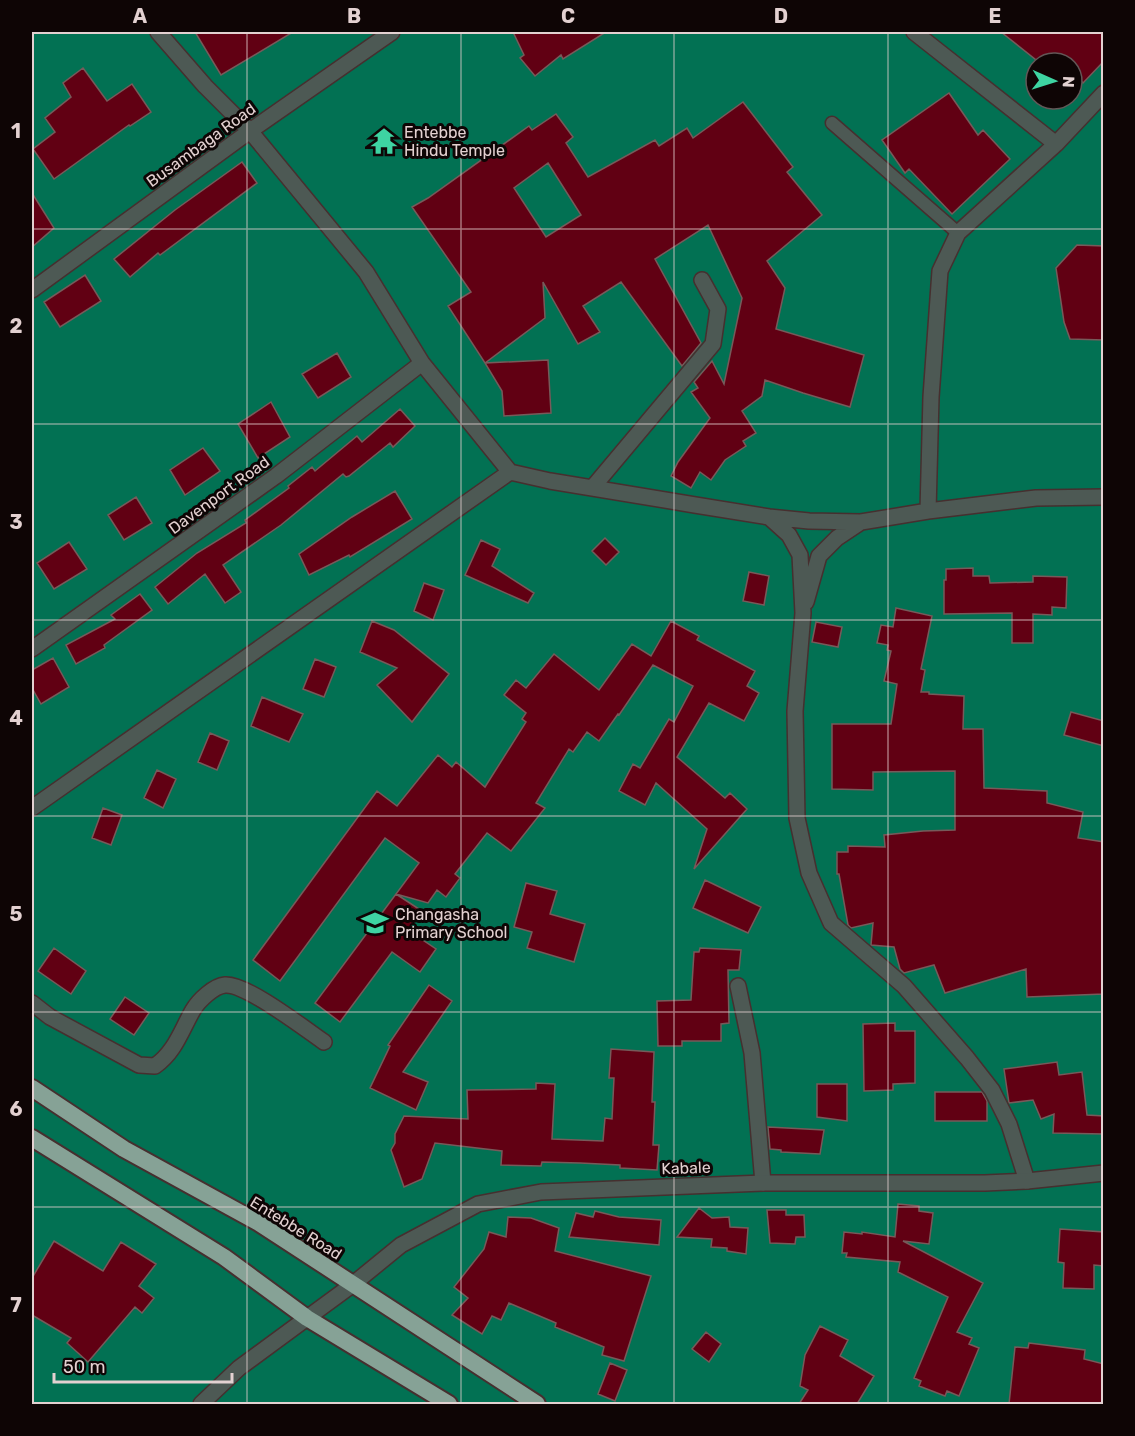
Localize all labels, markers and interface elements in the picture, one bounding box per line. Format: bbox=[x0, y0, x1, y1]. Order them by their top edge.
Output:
text: A bbox=[133, 4, 148, 28]
text: B bbox=[347, 4, 361, 28]
text: C bbox=[561, 4, 575, 28]
text: D bbox=[774, 4, 788, 28]
text: E bbox=[989, 4, 1001, 28]
north arrow bbox=[1024, 51, 1084, 111]
text: N bbox=[1059, 76, 1078, 88]
street label: Busambaga Road bbox=[143, 99, 259, 191]
text: 1 bbox=[11, 119, 21, 143]
place label: Entebbe Hindu Temple bbox=[404, 123, 505, 160]
temple icon: Entebbe Hindu Temple bbox=[369, 126, 399, 156]
text: 2 bbox=[10, 314, 23, 338]
street label: Davenport Road bbox=[165, 452, 273, 538]
text: 3 bbox=[9, 510, 23, 534]
text: 4 bbox=[9, 706, 23, 730]
text: 5 bbox=[10, 902, 23, 926]
place label: Changasha Primary School bbox=[395, 905, 507, 942]
school or university icon: Changasha Primary School bbox=[360, 908, 390, 938]
text: 6 bbox=[9, 1097, 23, 1121]
street label: Kabale bbox=[661, 1158, 711, 1178]
street label: Entebbe Road bbox=[247, 1192, 345, 1264]
text: 7 bbox=[10, 1293, 22, 1317]
scale bar bbox=[54, 1346, 232, 1384]
text: 50 m bbox=[63, 1356, 106, 1378]

